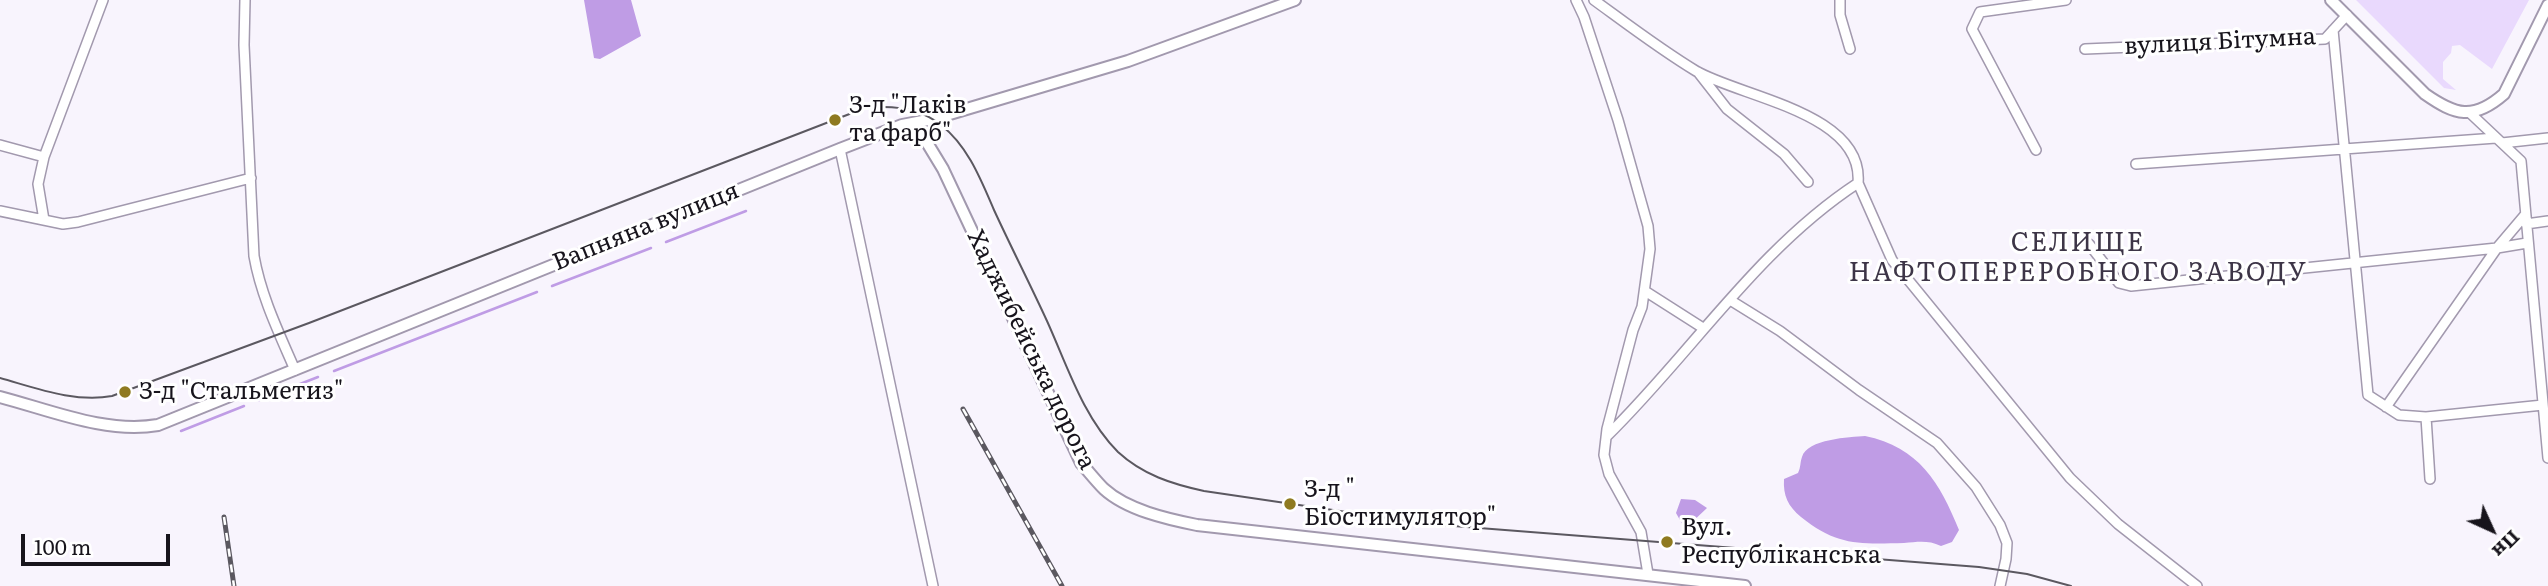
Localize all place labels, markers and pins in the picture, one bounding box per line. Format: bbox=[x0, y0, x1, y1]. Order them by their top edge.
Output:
place label: З-д "Лаків та фарб" bbox=[849, 92, 967, 148]
marker: З-д "Лаків та фарб" bbox=[827, 112, 843, 128]
place label: З-д "Стальметиз" bbox=[139, 378, 343, 406]
marker: З-д "Стальметиз" bbox=[117, 384, 133, 400]
place label: З-д " Біостимулятор" bbox=[1304, 476, 1496, 532]
marker: З-д " Біостимулятор" bbox=[1282, 496, 1298, 512]
place label: Вул. Республіканська bbox=[1681, 514, 1881, 570]
marker: Вул. Республіканська bbox=[1659, 534, 1675, 550]

